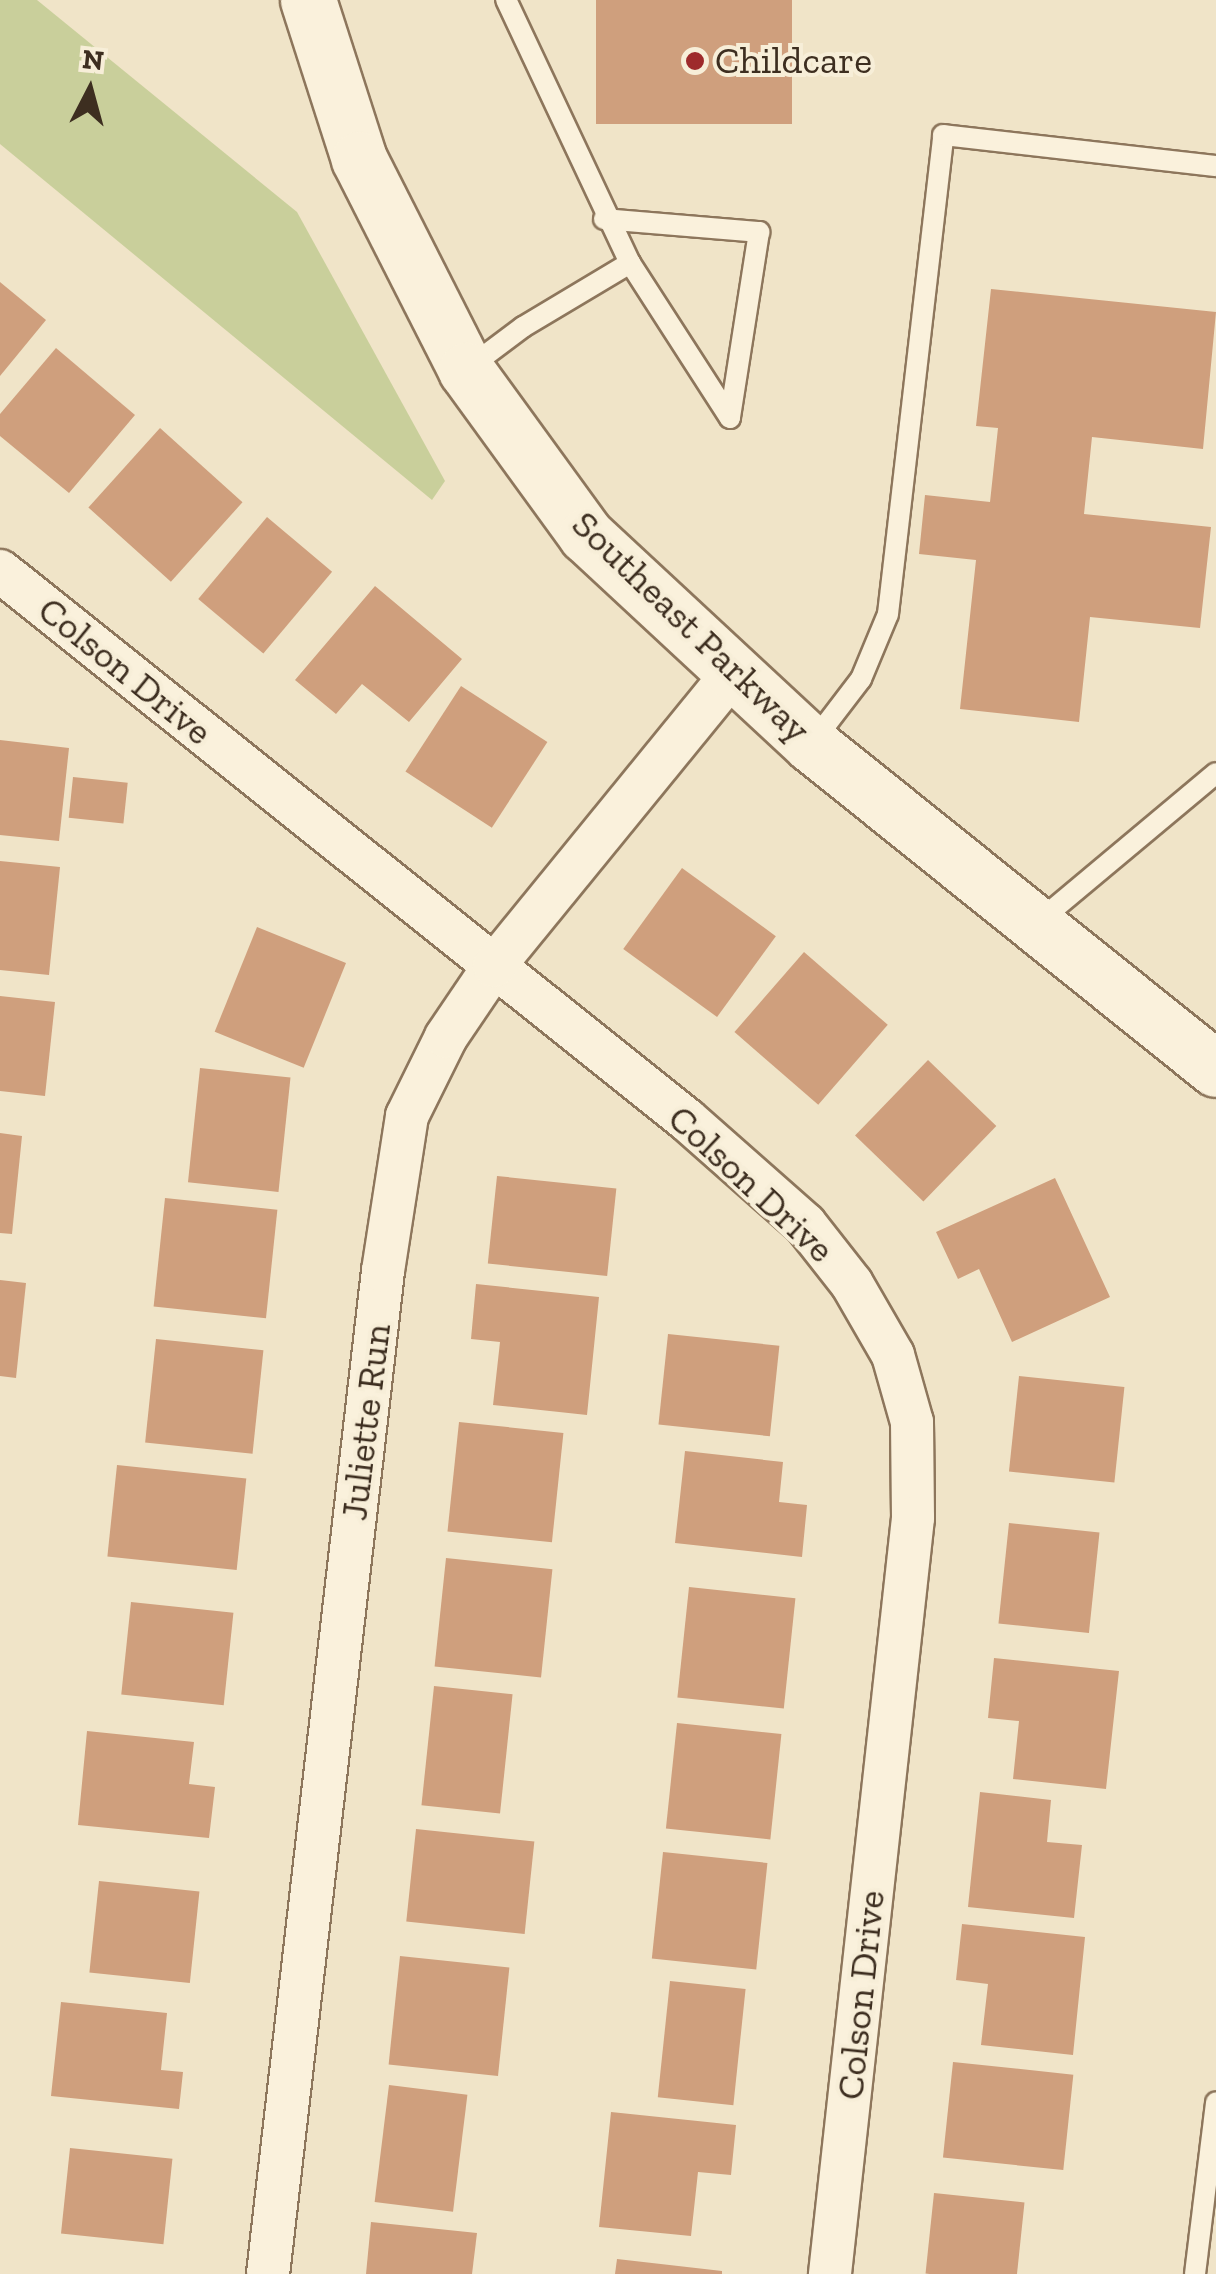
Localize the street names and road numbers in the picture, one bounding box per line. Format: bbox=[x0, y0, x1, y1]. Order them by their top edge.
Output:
street label: Southeast Parkway bbox=[562, 502, 820, 752]
street label: Colson Drive bbox=[29, 587, 221, 755]
street label: Colson Drive bbox=[659, 1096, 843, 1272]
street label: Juliette Run bbox=[331, 1321, 401, 1523]
street label: Colson Drive bbox=[827, 1888, 895, 2102]

